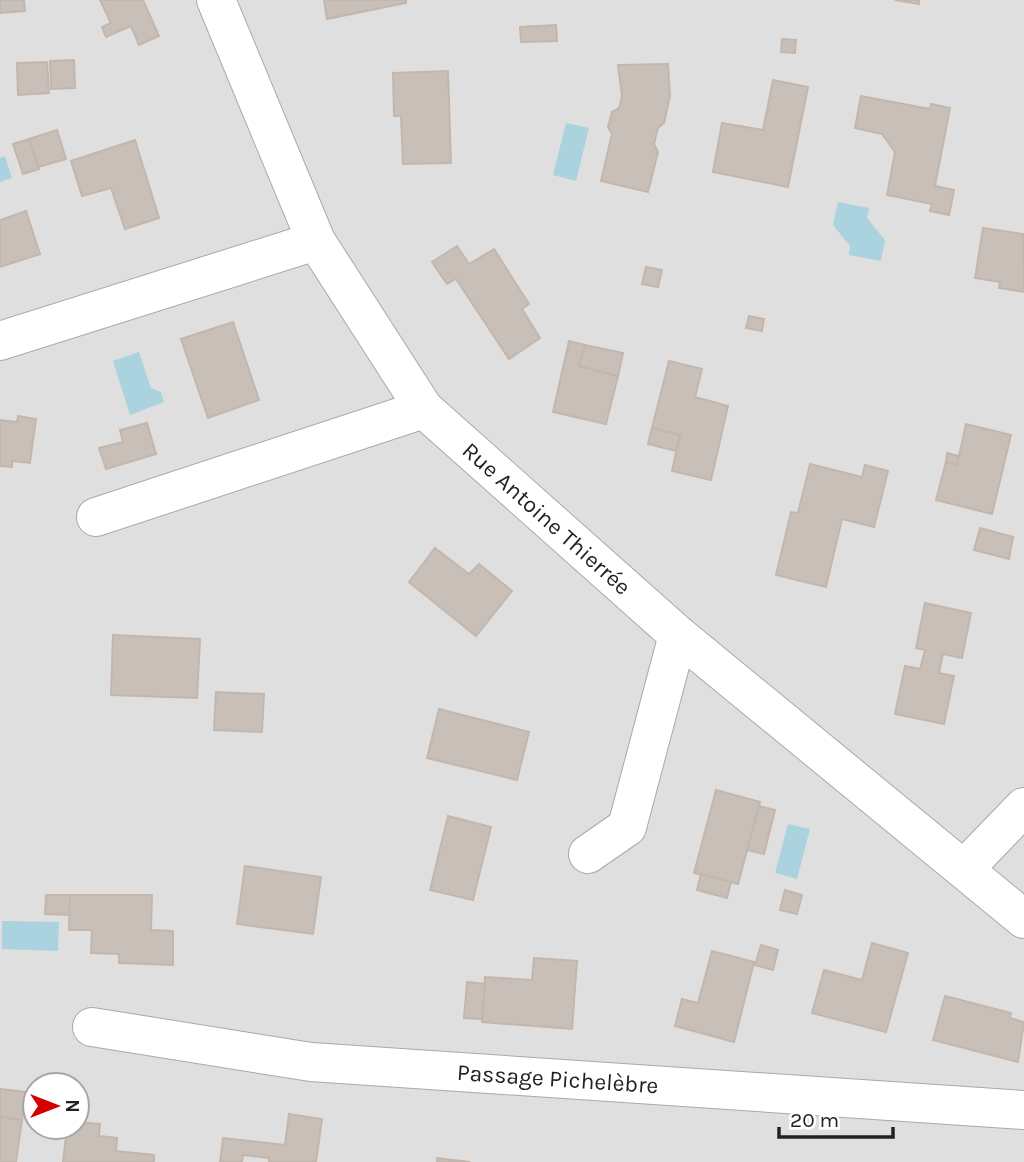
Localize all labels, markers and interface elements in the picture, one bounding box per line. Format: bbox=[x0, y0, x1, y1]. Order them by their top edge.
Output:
street label: Rue Antoine Thierrée bbox=[457, 436, 636, 600]
street label: Passage Pichelèbre bbox=[456, 1058, 659, 1099]
north arrow bbox=[21, 1071, 91, 1141]
scale bar bbox=[779, 1096, 893, 1140]
text: N bbox=[61, 1099, 83, 1113]
text: 20 m bbox=[790, 1108, 839, 1132]

